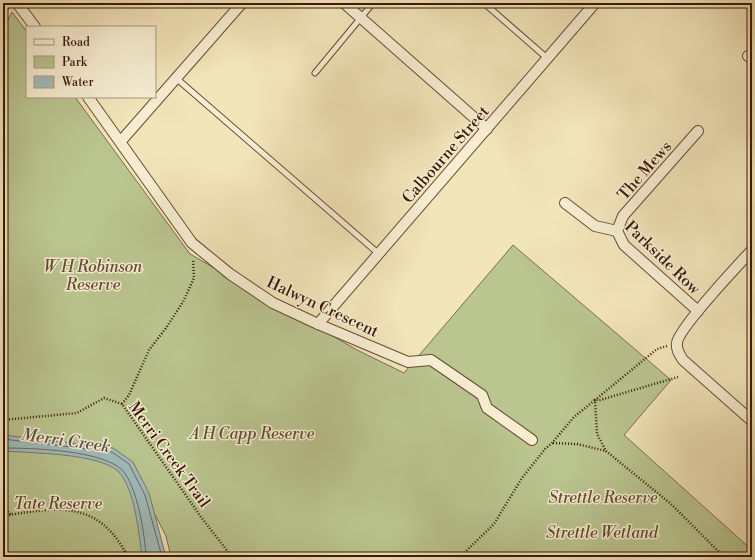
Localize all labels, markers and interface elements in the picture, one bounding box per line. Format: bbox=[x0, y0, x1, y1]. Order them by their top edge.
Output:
legend bbox=[26, 26, 156, 98]
text: Road bbox=[62, 35, 90, 50]
text: Park bbox=[62, 55, 88, 70]
text: Water bbox=[61, 75, 94, 90]
street label: Calbourne Street bbox=[398, 102, 494, 207]
street label: The Mews bbox=[613, 137, 676, 205]
street label: Parkside Row bbox=[620, 217, 705, 299]
park label: W H Robinson Reserve bbox=[44, 257, 143, 295]
street label: Halwyn Crescent bbox=[263, 272, 382, 342]
street label: Merri Creek Trail bbox=[124, 398, 215, 512]
water label: Merri Creek bbox=[20, 424, 112, 458]
park label: A H Capp Reserve bbox=[188, 424, 315, 444]
park label: Strettle Reserve bbox=[548, 488, 658, 508]
park label: Tate Reserve bbox=[14, 494, 103, 514]
park label: Strettle Wetland bbox=[546, 523, 659, 543]

